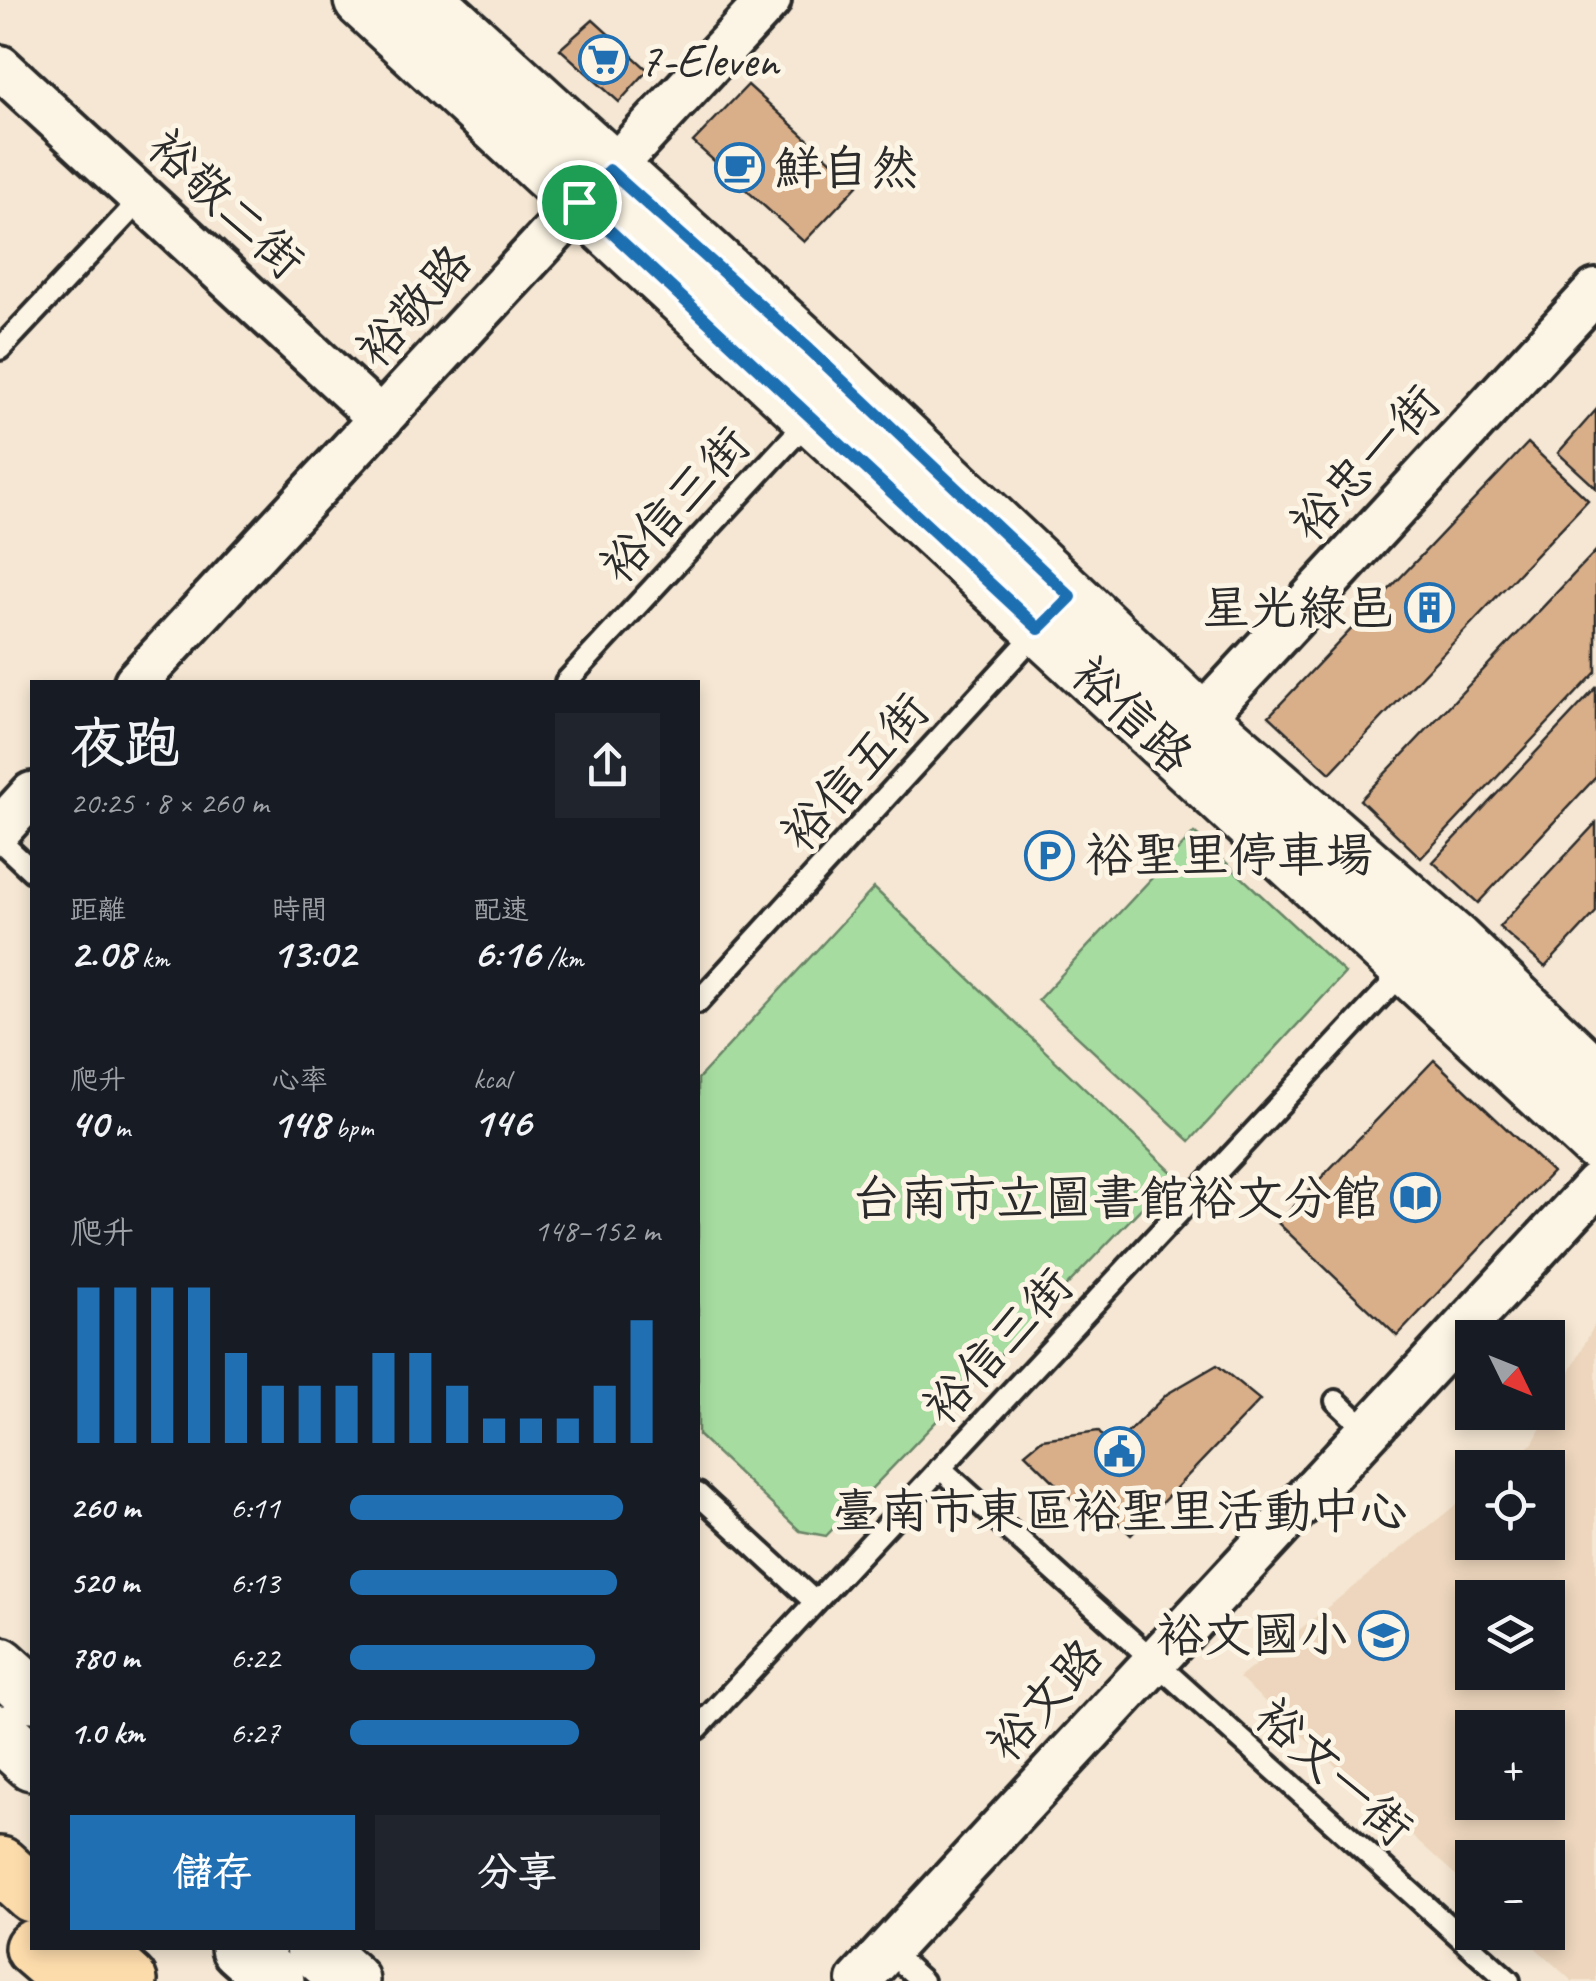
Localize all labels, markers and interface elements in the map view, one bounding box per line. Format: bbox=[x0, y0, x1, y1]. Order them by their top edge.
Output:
place label: 7-Eleven bbox=[639, 30, 781, 90]
supermarket icon: 7-Eleven bbox=[578, 34, 630, 86]
street label: 裕敬二街 bbox=[135, 117, 317, 291]
place label: 鮮自然 bbox=[774, 138, 918, 198]
cafe icon: 鮮自然 bbox=[713, 142, 765, 194]
pin bbox=[537, 160, 622, 245]
icon: arrive bbox=[552, 175, 607, 230]
street label: 裕敬路 bbox=[344, 232, 484, 380]
street label: 裕忠一街 bbox=[1278, 372, 1452, 554]
street label: 裕信三街 bbox=[588, 414, 762, 596]
place label: 星光綠邑 bbox=[1202, 578, 1394, 638]
building icon: 星光綠邑 bbox=[1403, 582, 1455, 634]
street label: 裕信路 bbox=[1059, 644, 1205, 786]
street label: 裕信五街 bbox=[768, 681, 942, 863]
text: 夜跑 bbox=[70, 709, 180, 779]
button: share bbox=[555, 713, 660, 818]
text: 20:25 · 8 × 260 m bbox=[70, 782, 268, 823]
place label: 裕聖里停車場 bbox=[1085, 825, 1373, 885]
parking icon: 裕聖里停車場 bbox=[1024, 829, 1076, 881]
text: 距離 bbox=[70, 892, 126, 927]
text: 時間 bbox=[272, 892, 328, 927]
text: 配速 bbox=[473, 892, 529, 927]
text: 2.08 bbox=[70, 927, 135, 980]
text: 13:02 bbox=[272, 927, 356, 980]
text: 6:16 bbox=[473, 927, 540, 980]
text: km bbox=[135, 940, 169, 975]
text: /km bbox=[540, 940, 583, 975]
text: kcal bbox=[473, 1061, 510, 1096]
text: 爬升 bbox=[70, 1062, 126, 1097]
text: 心率 bbox=[272, 1062, 328, 1097]
text: 146 bbox=[473, 1096, 531, 1149]
text: 40 bbox=[70, 1097, 108, 1150]
text: 148 bbox=[272, 1097, 328, 1150]
text: m bbox=[108, 1110, 130, 1145]
text: bpm bbox=[328, 1110, 374, 1145]
place label: 台南市立圖書館裕文分館 bbox=[852, 1168, 1380, 1228]
library icon: 台南市立圖書館裕文分館 bbox=[1389, 1172, 1441, 1224]
text: 148–152 m bbox=[534, 1210, 660, 1251]
text: 爬升 bbox=[70, 1212, 134, 1253]
street label: 裕信三街 bbox=[911, 1255, 1085, 1437]
north arrow bbox=[1455, 1320, 1565, 1430]
map controls bbox=[1455, 1320, 1565, 1950]
public building icon: 臺南市東區裕聖里活動中心 bbox=[1094, 1425, 1146, 1477]
button: locate bbox=[1455, 1450, 1565, 1560]
place label: 臺南市東區裕聖里活動中心 bbox=[832, 1481, 1408, 1541]
text: 260 m bbox=[70, 1487, 140, 1528]
text: 6:11 bbox=[230, 1487, 280, 1528]
text: 520 m bbox=[70, 1562, 139, 1603]
text: 6:13 bbox=[230, 1562, 280, 1603]
button: layers bbox=[1455, 1580, 1565, 1690]
place label: 裕文國小 bbox=[1156, 1605, 1348, 1665]
school or university icon: 裕文國小 bbox=[1357, 1609, 1409, 1661]
street label: 裕文路 bbox=[975, 1626, 1115, 1774]
text: 780 m bbox=[70, 1637, 139, 1678]
text: 6:22 bbox=[230, 1637, 280, 1678]
street label: 裕文一街 bbox=[1243, 1685, 1425, 1859]
button: + bbox=[1455, 1710, 1565, 1820]
text: 1.0 km bbox=[70, 1712, 144, 1753]
text: 6:27 bbox=[230, 1712, 280, 1753]
button: 儲存 bbox=[70, 1815, 355, 1930]
button: 分享 bbox=[375, 1815, 660, 1930]
button: − bbox=[1455, 1840, 1565, 1950]

